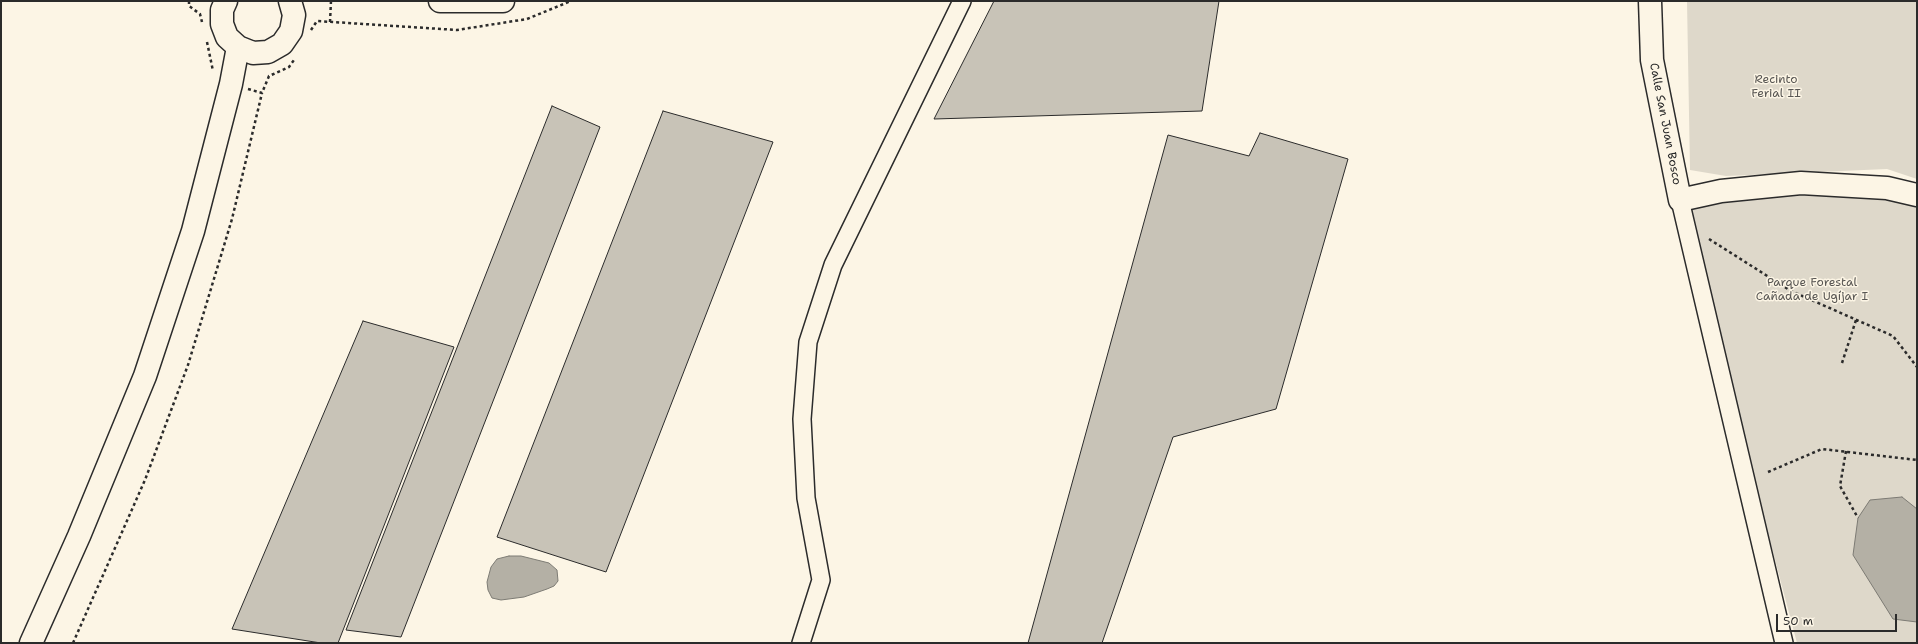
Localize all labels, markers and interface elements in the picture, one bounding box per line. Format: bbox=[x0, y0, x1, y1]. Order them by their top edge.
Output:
street label: Calle San Juan Bosco bbox=[1646, 62, 1684, 186]
park label: Recinto Ferial II bbox=[1751, 73, 1801, 101]
park label: Parque Forestal Cañada de Ugíjar I bbox=[1756, 276, 1868, 304]
scale bar bbox=[1778, 606, 1899, 632]
text: 50 m bbox=[1783, 613, 1813, 629]

